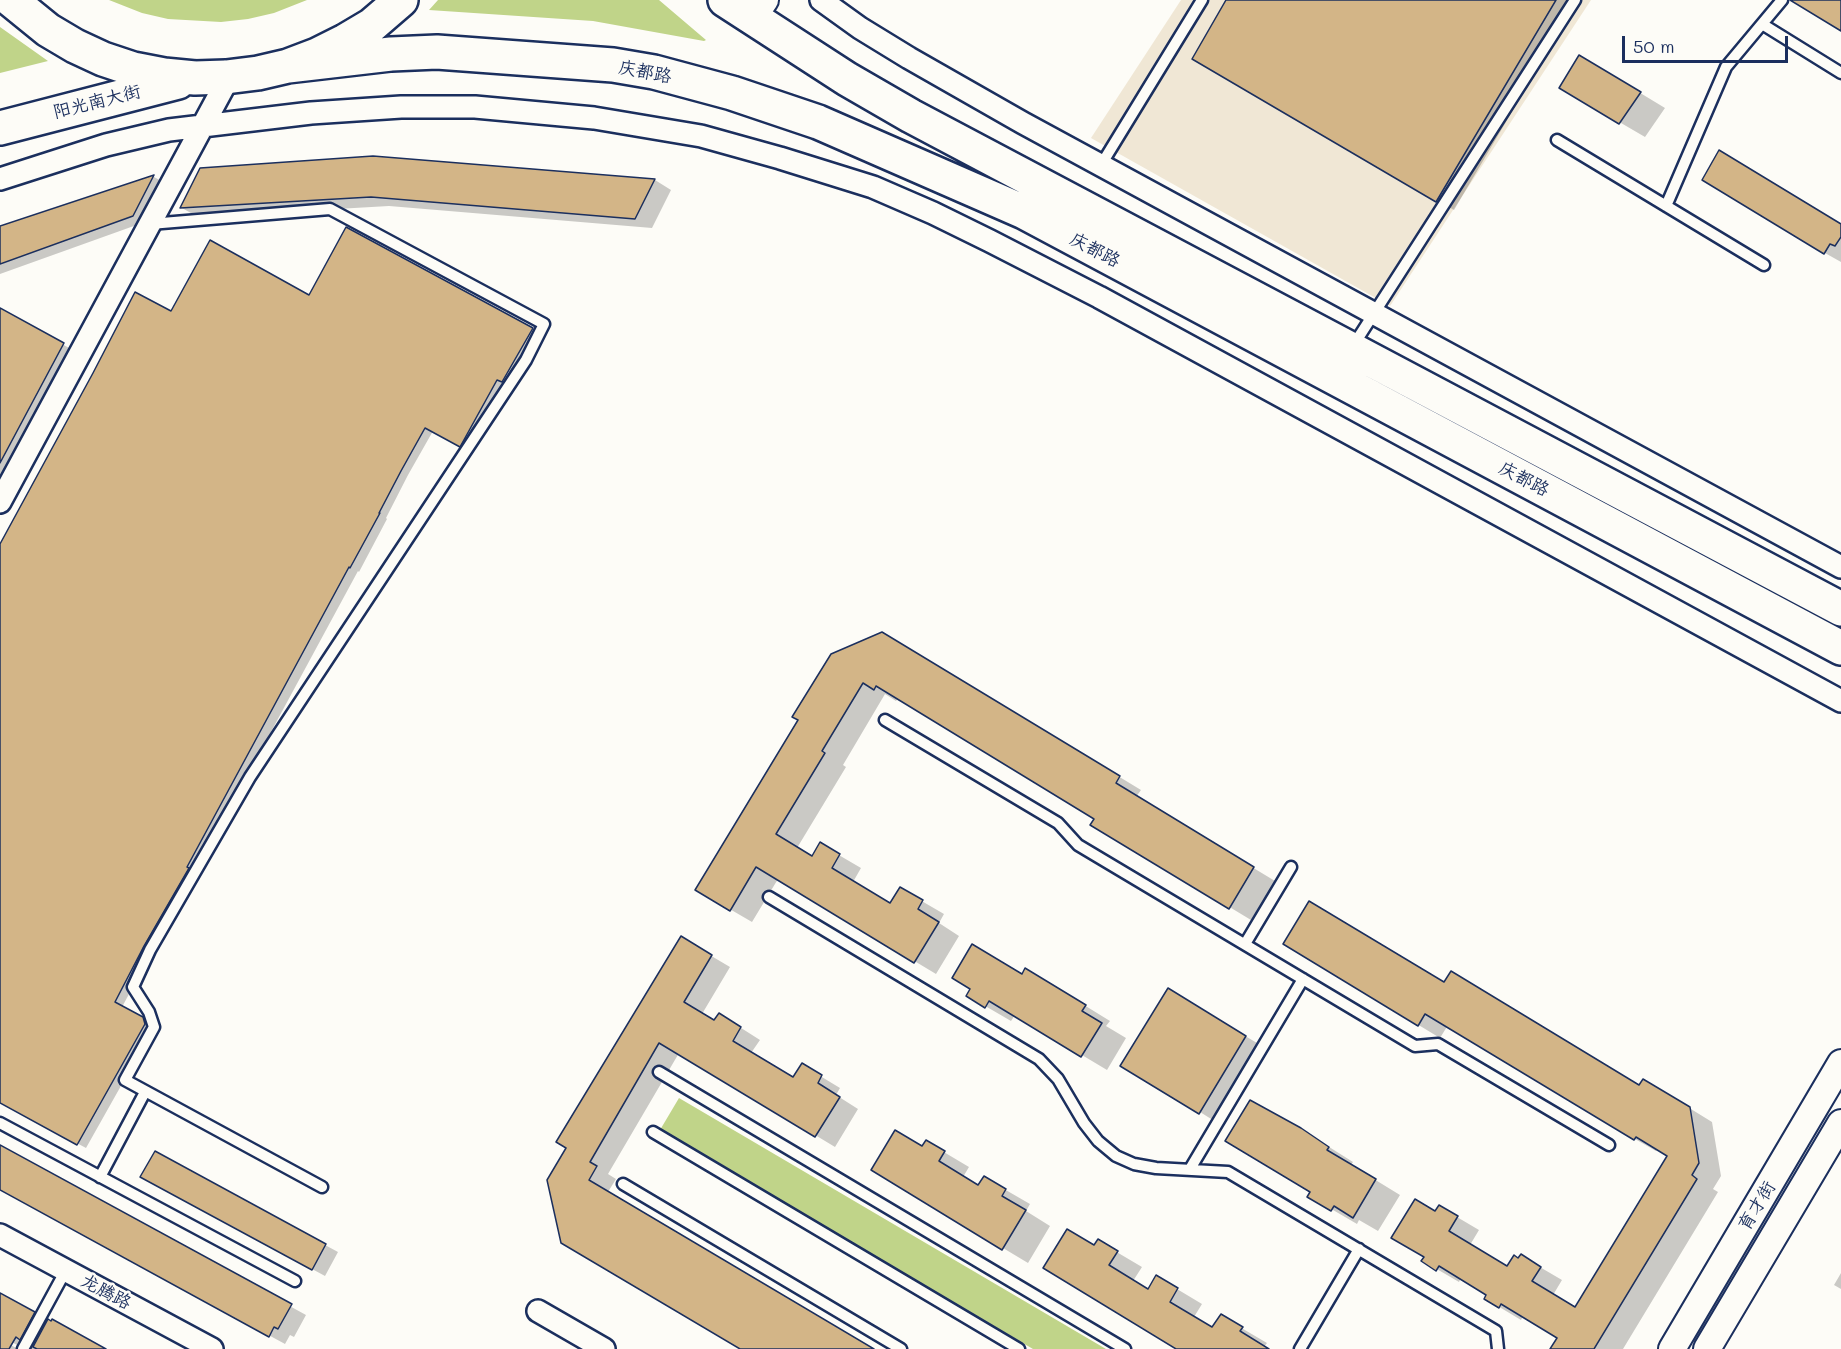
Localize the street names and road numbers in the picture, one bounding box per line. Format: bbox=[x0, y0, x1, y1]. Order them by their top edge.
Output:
street label: 庆都路 bbox=[616, 56, 674, 88]
street label: 阳光南大街 bbox=[51, 81, 143, 123]
street label: 庆都路 bbox=[1066, 228, 1124, 272]
street label: 庆都路 bbox=[1495, 457, 1553, 501]
street label: 育才街 bbox=[1734, 1177, 1780, 1235]
street label: 龙腾路 bbox=[77, 1270, 135, 1314]

